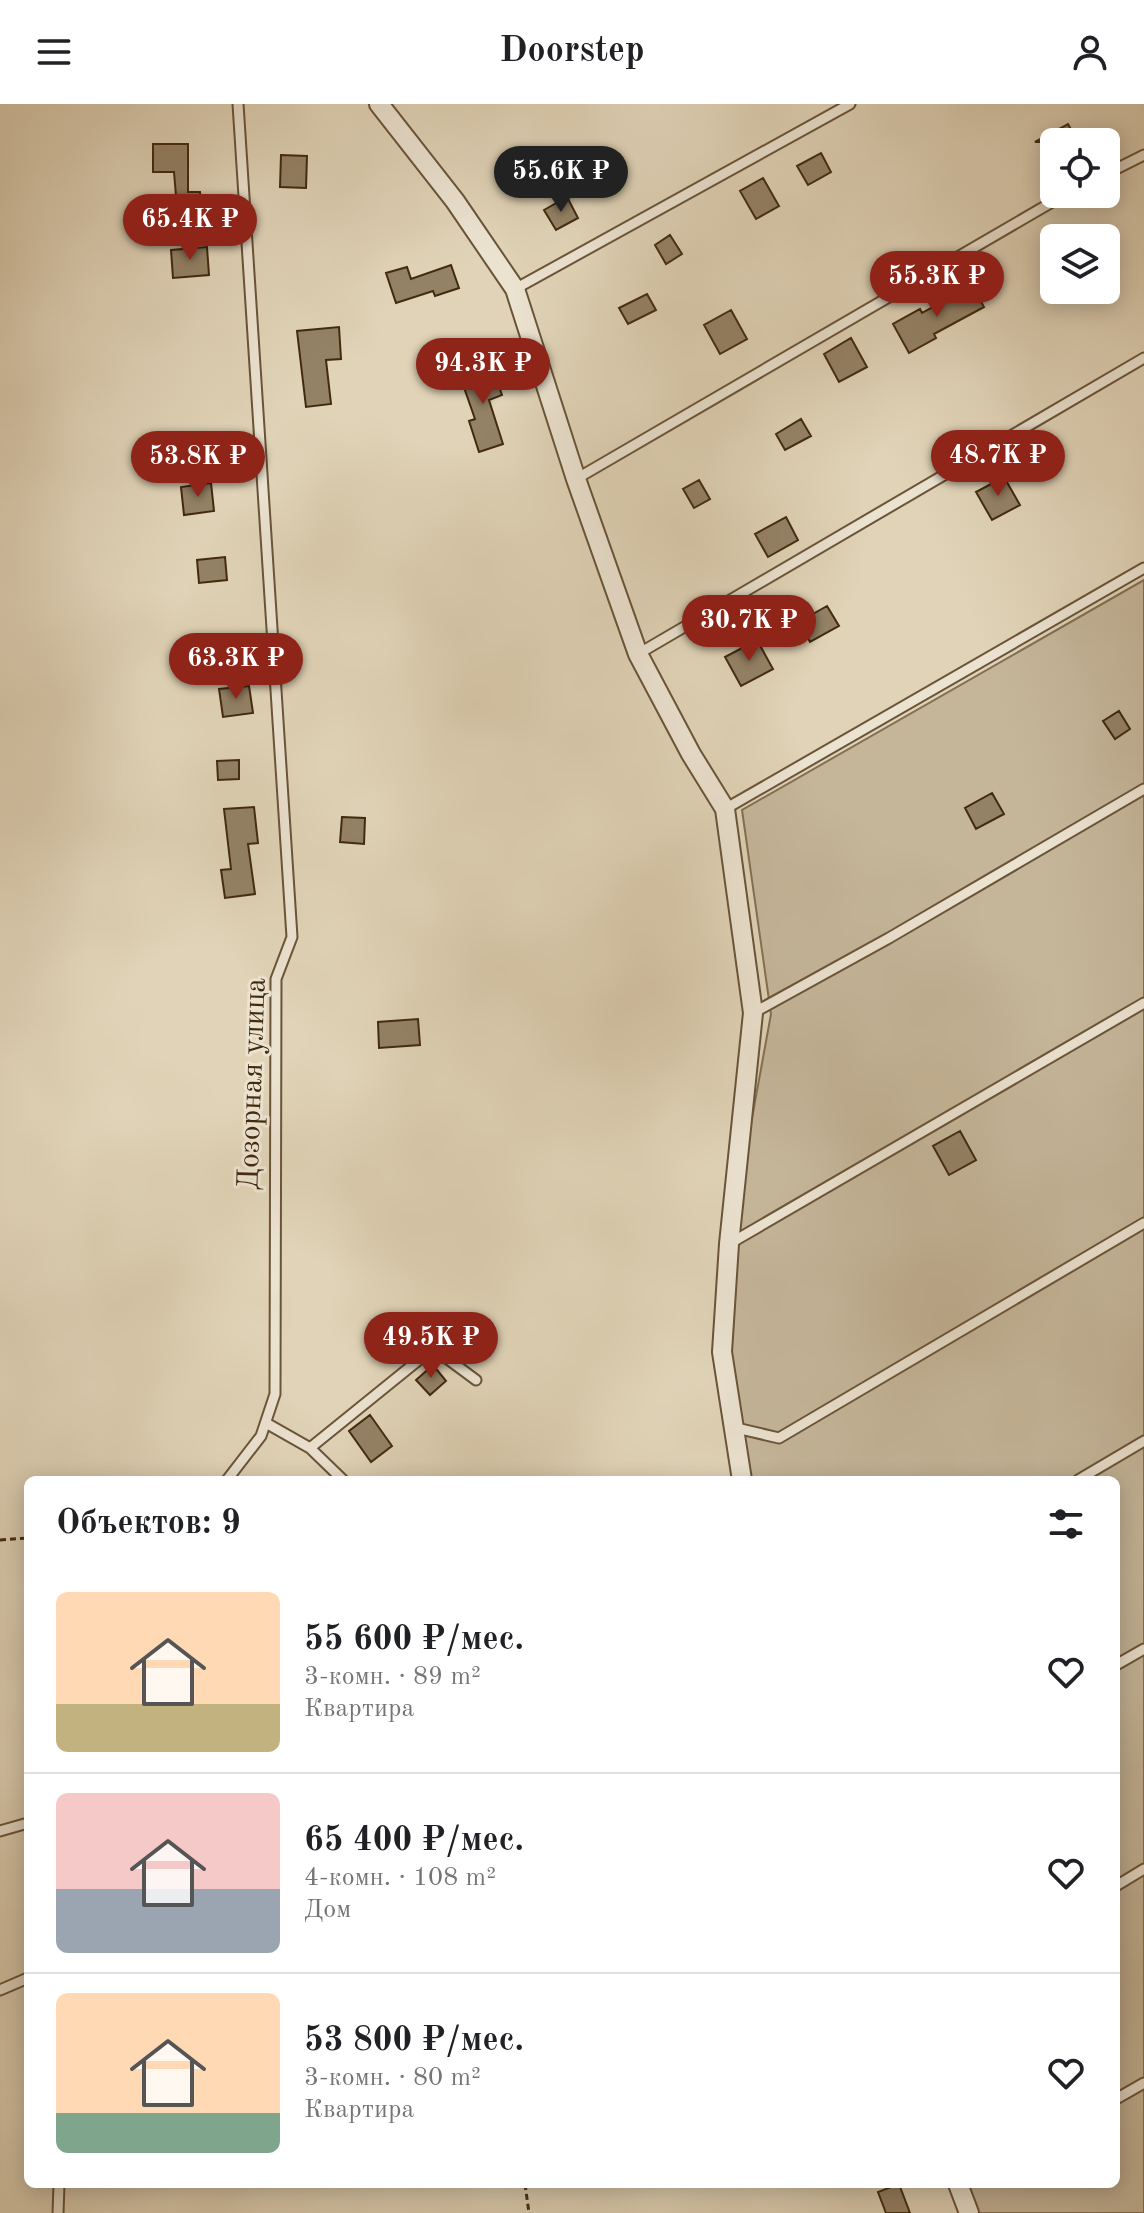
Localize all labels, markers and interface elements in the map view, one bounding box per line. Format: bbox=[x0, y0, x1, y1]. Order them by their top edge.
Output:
icon: menu bbox=[32, 30, 76, 74]
icon: person bbox=[1068, 30, 1112, 74]
text: Doorstep bbox=[499, 34, 645, 70]
map controls bbox=[1040, 128, 1120, 304]
button: locate bbox=[1040, 128, 1120, 208]
pin: 55.6K ₽ bbox=[487, 146, 635, 214]
text: 55.6K ₽ bbox=[512, 159, 610, 185]
pin: 65.4K ₽ bbox=[116, 194, 264, 262]
text: 65.4K ₽ bbox=[141, 207, 239, 233]
button: layers bbox=[1040, 224, 1120, 304]
pin: 55.3K ₽ bbox=[863, 251, 1011, 319]
text: 55.3K ₽ bbox=[888, 264, 986, 290]
pin: 94.3K ₽ bbox=[409, 338, 557, 406]
text: 94.3K ₽ bbox=[434, 351, 532, 377]
pin: 48.7K ₽ bbox=[924, 430, 1072, 498]
pin: 53.8K ₽ bbox=[124, 431, 272, 499]
text: 48.7K ₽ bbox=[949, 443, 1047, 469]
text: 53.8K ₽ bbox=[149, 444, 247, 470]
pin: 30.7K ₽ bbox=[675, 595, 823, 663]
text: 30.7K ₽ bbox=[700, 608, 798, 634]
pin: 63.3K ₽ bbox=[162, 633, 310, 701]
text: 63.3K ₽ bbox=[187, 646, 285, 672]
street label: Дозорная улица bbox=[234, 977, 272, 1191]
pin: 49.5K ₽ bbox=[357, 1312, 505, 1380]
text: 49.5K ₽ bbox=[382, 1325, 480, 1351]
icon: filters bbox=[1044, 1502, 1088, 1546]
text: Объектов: 9 bbox=[56, 1507, 241, 1541]
text: 55 600 ₽/мес. bbox=[304, 1623, 524, 1657]
icon: home bbox=[120, 1624, 216, 1720]
icon: heart bbox=[1044, 1650, 1088, 1694]
text: 3-комн. · 89 m² bbox=[304, 1664, 481, 1690]
text: Квартира bbox=[304, 1696, 414, 1722]
text: 65 400 ₽/мес. bbox=[304, 1824, 524, 1858]
icon: home bbox=[120, 1825, 216, 1921]
icon: heart bbox=[1044, 1851, 1088, 1895]
text: 4-комн. · 108 m² bbox=[304, 1865, 496, 1891]
text: Дом bbox=[304, 1897, 351, 1923]
text: 53 800 ₽/мес. bbox=[304, 2024, 524, 2058]
icon: home bbox=[120, 2025, 216, 2121]
icon: heart bbox=[1044, 2051, 1088, 2095]
text: 3-комн. · 80 m² bbox=[304, 2065, 481, 2091]
text: Квартира bbox=[304, 2097, 414, 2123]

